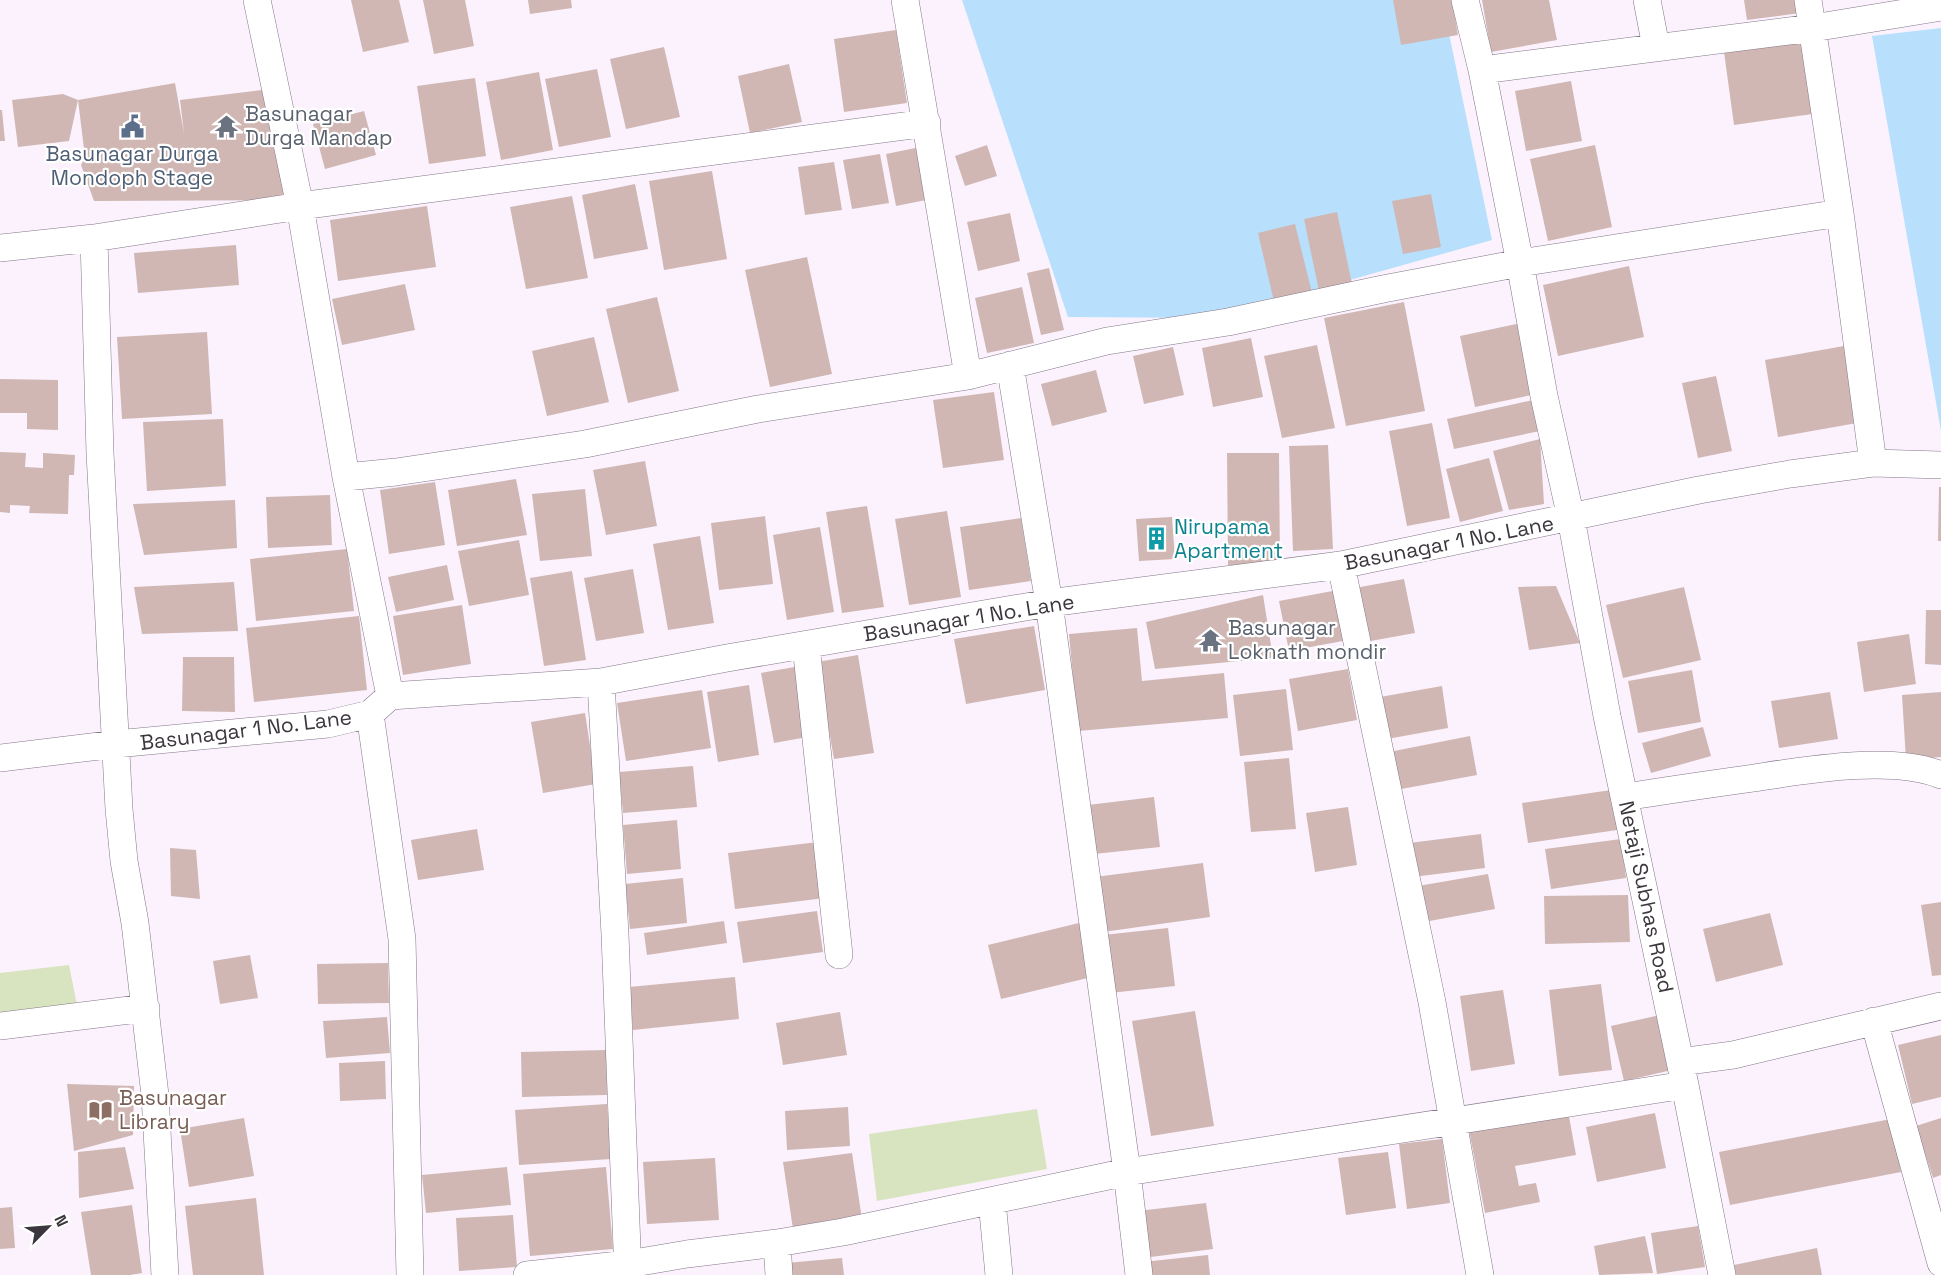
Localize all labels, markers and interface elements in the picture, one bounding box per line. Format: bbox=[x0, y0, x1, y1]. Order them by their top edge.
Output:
place label: Basunagar Durga Mandap bbox=[245, 100, 393, 151]
public building icon: Basunagar Durga Mondoph Stage bbox=[119, 113, 145, 139]
temple icon: Basunagar Durga Mandap bbox=[214, 113, 240, 139]
place label: Basunagar Durga Mondoph Stage bbox=[45, 140, 219, 191]
street label: Basunagar 1 No. Lane bbox=[1342, 509, 1556, 576]
place label: Nirupama Apartment bbox=[1174, 513, 1283, 564]
building icon: Nirupama Apartment bbox=[1143, 526, 1169, 552]
street label: Basunagar 1 No. Lane bbox=[862, 588, 1076, 648]
place label: Basunagar Loknath mondir bbox=[1228, 614, 1386, 665]
temple icon: Basunagar Loknath mondir bbox=[1197, 627, 1223, 653]
street label: Basunagar 1 No. Lane bbox=[139, 703, 353, 756]
street label: Netaji Subhas Road bbox=[1613, 798, 1680, 995]
place label: Basunagar Library bbox=[119, 1084, 227, 1135]
library icon: Basunagar Library bbox=[88, 1097, 114, 1123]
north arrow bbox=[18, 1197, 78, 1257]
text: N bbox=[49, 1212, 73, 1230]

